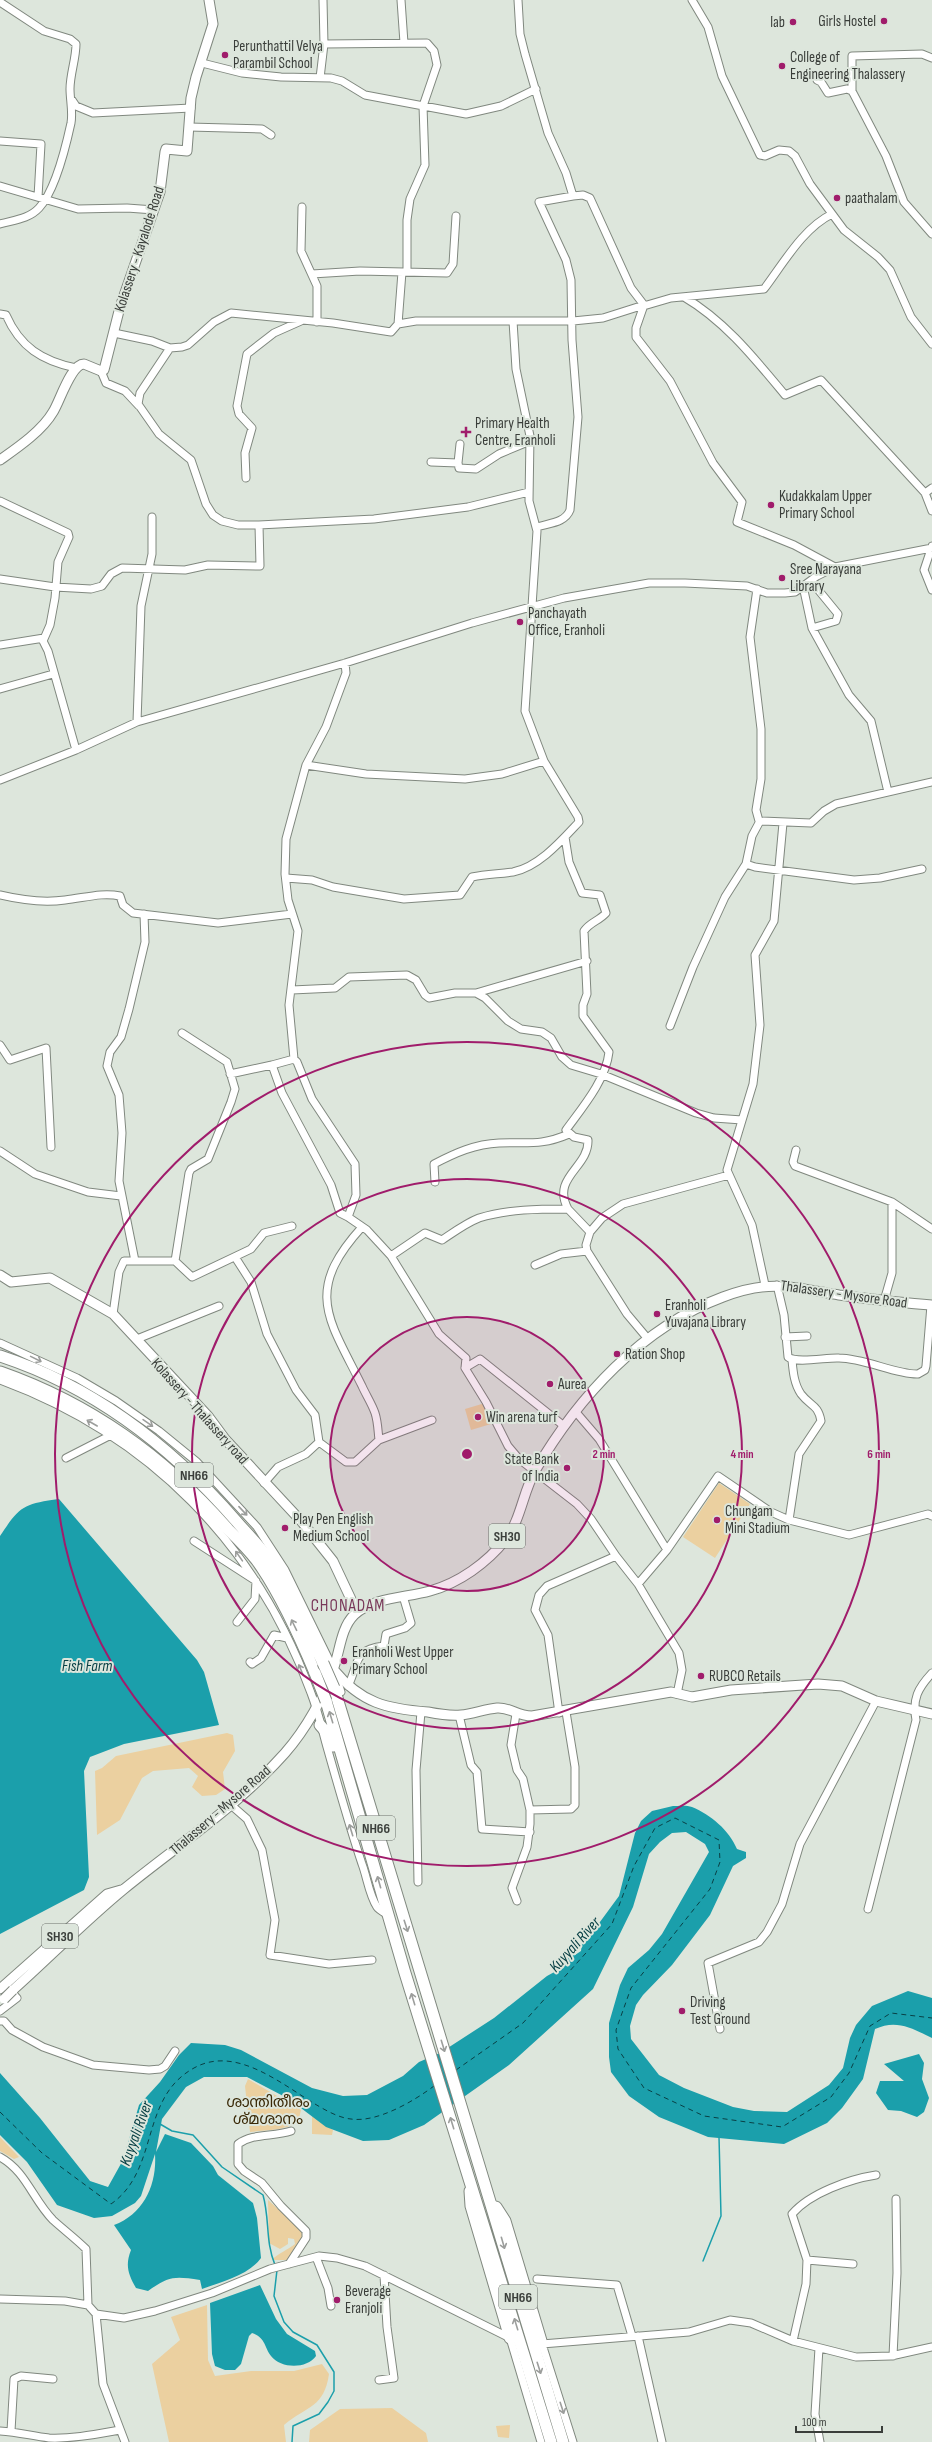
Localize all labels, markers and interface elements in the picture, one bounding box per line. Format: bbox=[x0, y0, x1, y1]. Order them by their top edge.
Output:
place label: Girls Hostel bbox=[818, 12, 876, 31]
place label: lab bbox=[770, 13, 785, 32]
marker: Girls Hostel bbox=[879, 16, 889, 26]
marker: lab bbox=[788, 17, 798, 27]
place label: Perunthattil Velya Parambil School bbox=[233, 37, 323, 73]
place label: College of Engineering Thalassery bbox=[790, 48, 906, 84]
marker: Perunthattil Velya Parambil School bbox=[220, 50, 230, 60]
marker: College of Engineering Thalassery bbox=[777, 61, 787, 71]
street label: Kolassery - Kayalode Road bbox=[110, 184, 169, 314]
place label: paathalam bbox=[845, 189, 898, 208]
marker: paathalam bbox=[832, 193, 842, 203]
place label: Primary Health Centre, Eranholi bbox=[475, 414, 556, 450]
marker: Primary Health Centre, Eranholi bbox=[460, 426, 472, 438]
place label: Kudakkalam Upper Primary School bbox=[779, 487, 873, 523]
marker: Kudakkalam Upper Primary School bbox=[766, 500, 776, 510]
place label: Sree Narayana Library bbox=[790, 560, 862, 596]
marker: Sree Narayana Library bbox=[777, 573, 787, 583]
place label: Panchayath Office, Eranholi bbox=[528, 604, 605, 640]
marker: Panchayath Office, Eranholi bbox=[515, 617, 525, 627]
street label: Thalassery - Mysore Road bbox=[779, 1276, 908, 1313]
place label: Eranholi Yuvajana Library bbox=[665, 1296, 746, 1332]
marker: Eranholi Yuvajana Library bbox=[652, 1309, 662, 1319]
place label: Ration Shop bbox=[625, 1345, 685, 1364]
marker: Ration Shop bbox=[612, 1349, 622, 1359]
street label: Kolassery - Thalassery road bbox=[147, 1354, 252, 1468]
one-way arrow bbox=[29, 1356, 41, 1363]
place label: Aurea bbox=[557, 1375, 587, 1394]
marker: Aurea bbox=[545, 1379, 555, 1389]
place label: Win arena turf bbox=[486, 1408, 558, 1427]
marker: Win arena turf bbox=[473, 1412, 483, 1422]
one-way arrow bbox=[86, 1419, 98, 1427]
one-way arrow bbox=[142, 1419, 153, 1427]
centre of rings bbox=[460, 1447, 474, 1461]
text: 2 min bbox=[593, 1447, 615, 1462]
text: 4 min bbox=[730, 1447, 754, 1462]
text: 6 min bbox=[867, 1447, 891, 1462]
place label: State Bank of India bbox=[505, 1450, 559, 1486]
road number: NH66 bbox=[175, 1463, 213, 1487]
marker: State Bank of India bbox=[562, 1463, 572, 1473]
place label: Chungam Mini Stadium bbox=[725, 1502, 790, 1538]
one-way arrow bbox=[239, 1506, 248, 1516]
place label: Play Pen English Medium School bbox=[293, 1510, 373, 1546]
marker: Chungam Mini Stadium bbox=[712, 1515, 722, 1525]
marker: Play Pen English Medium School bbox=[280, 1523, 290, 1533]
road number: SH30 bbox=[489, 1524, 525, 1548]
one-way arrow bbox=[235, 1551, 243, 1562]
district label: CHONADAM bbox=[311, 1596, 385, 1616]
one-way arrow bbox=[290, 1619, 297, 1631]
place label: Eranholi West Upper Primary School bbox=[352, 1643, 454, 1679]
marker: Eranholi West Upper Primary School bbox=[339, 1656, 349, 1666]
water label: Fish Farm bbox=[62, 1657, 112, 1676]
one-way arrow bbox=[297, 1665, 304, 1677]
place label: RUBCO Retails bbox=[709, 1667, 781, 1686]
marker: RUBCO Retails bbox=[696, 1671, 706, 1681]
one-way arrow bbox=[327, 1711, 334, 1724]
street label: Thalassery - Mysore Road bbox=[166, 1761, 275, 1859]
road number: NH66 bbox=[357, 1816, 395, 1840]
one-way arrow bbox=[347, 1824, 354, 1837]
one-way arrow bbox=[375, 1876, 382, 1889]
water label: Kuyyali River bbox=[546, 1913, 605, 1976]
one-way arrow bbox=[403, 1919, 410, 1932]
road number: SH30 bbox=[42, 1924, 78, 1948]
one-way arrow bbox=[409, 1993, 416, 2006]
place label: Driving Test Ground bbox=[690, 1993, 750, 2029]
marker: Driving Test Ground bbox=[677, 2006, 687, 2016]
one-way arrow bbox=[440, 2039, 448, 2051]
park label: ശാന്തിതീരം ശ്മശാനം bbox=[226, 2093, 310, 2129]
water label: Kuyyali River bbox=[116, 2098, 157, 2168]
one-way arrow bbox=[448, 2117, 455, 2130]
one-way arrow bbox=[500, 2236, 507, 2249]
place label: Beverage Eranjoli bbox=[345, 2282, 391, 2318]
road number: NH66 bbox=[499, 2285, 537, 2309]
marker: Beverage Eranjoli bbox=[332, 2295, 342, 2305]
one-way arrow bbox=[512, 2318, 519, 2331]
one-way arrow bbox=[536, 2361, 543, 2374]
one-way arrow bbox=[559, 2401, 566, 2414]
scale bar bbox=[796, 2408, 882, 2434]
text: 100 m bbox=[802, 2415, 827, 2430]

